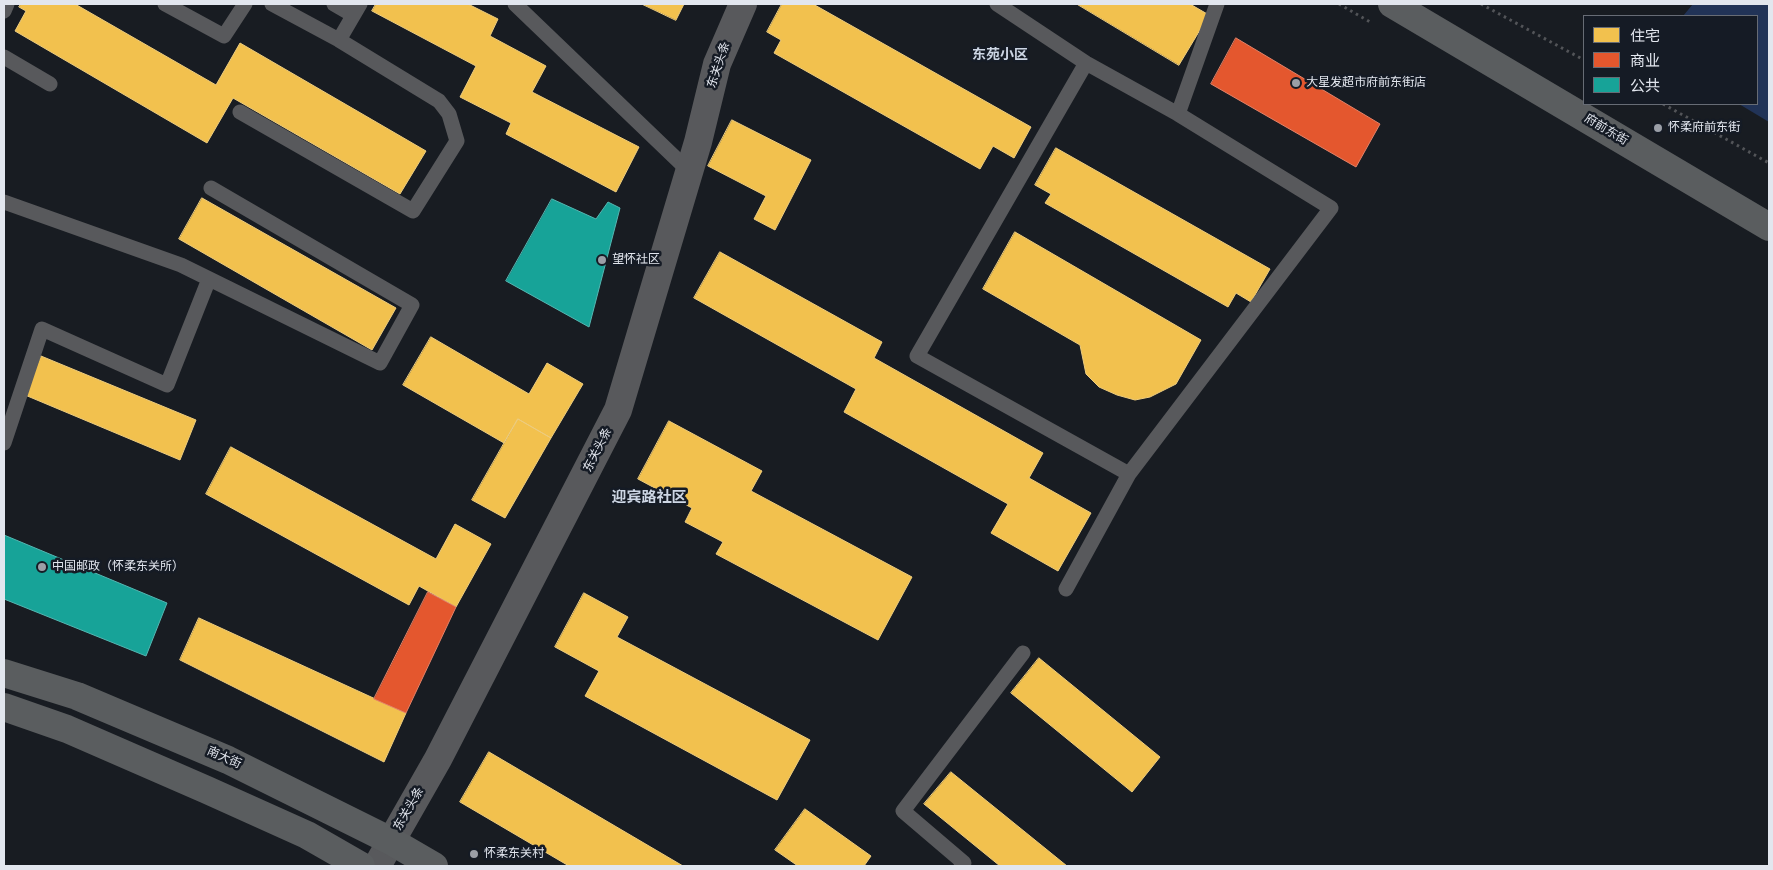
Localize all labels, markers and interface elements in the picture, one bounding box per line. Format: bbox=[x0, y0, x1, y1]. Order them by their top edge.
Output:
legend bbox=[1583, 15, 1758, 105]
text: 住宅 bbox=[1630, 27, 1660, 45]
street label: 东关头条 bbox=[705, 40, 733, 90]
district label: 东苑小区 bbox=[972, 47, 1028, 63]
text: 商业 bbox=[1630, 52, 1660, 70]
place label: 大星发超市府前东街店 bbox=[1306, 76, 1426, 90]
marker: 大星发超市府前东街店 bbox=[1290, 77, 1302, 89]
text: 公共 bbox=[1630, 77, 1660, 95]
street label: 府前东街 bbox=[1582, 111, 1630, 149]
place label: 怀柔府前东街 bbox=[1668, 121, 1740, 135]
marker: 怀柔府前东街 bbox=[1652, 122, 1664, 134]
place label: 望怀社区 bbox=[612, 253, 660, 267]
marker: 望怀社区 bbox=[596, 254, 608, 266]
street label: 东关头条 bbox=[581, 425, 615, 475]
district label: 迎宾路社区 bbox=[612, 489, 686, 507]
place label: 中国邮政（怀柔东关所） bbox=[52, 560, 184, 574]
marker: 中国邮政（怀柔东关所） bbox=[36, 561, 48, 573]
street label: 南大街 bbox=[205, 744, 243, 772]
street label: 东关头条 bbox=[391, 785, 427, 833]
place label: 怀柔东关村 bbox=[484, 847, 544, 861]
marker: 怀柔东关村 bbox=[468, 848, 480, 860]

